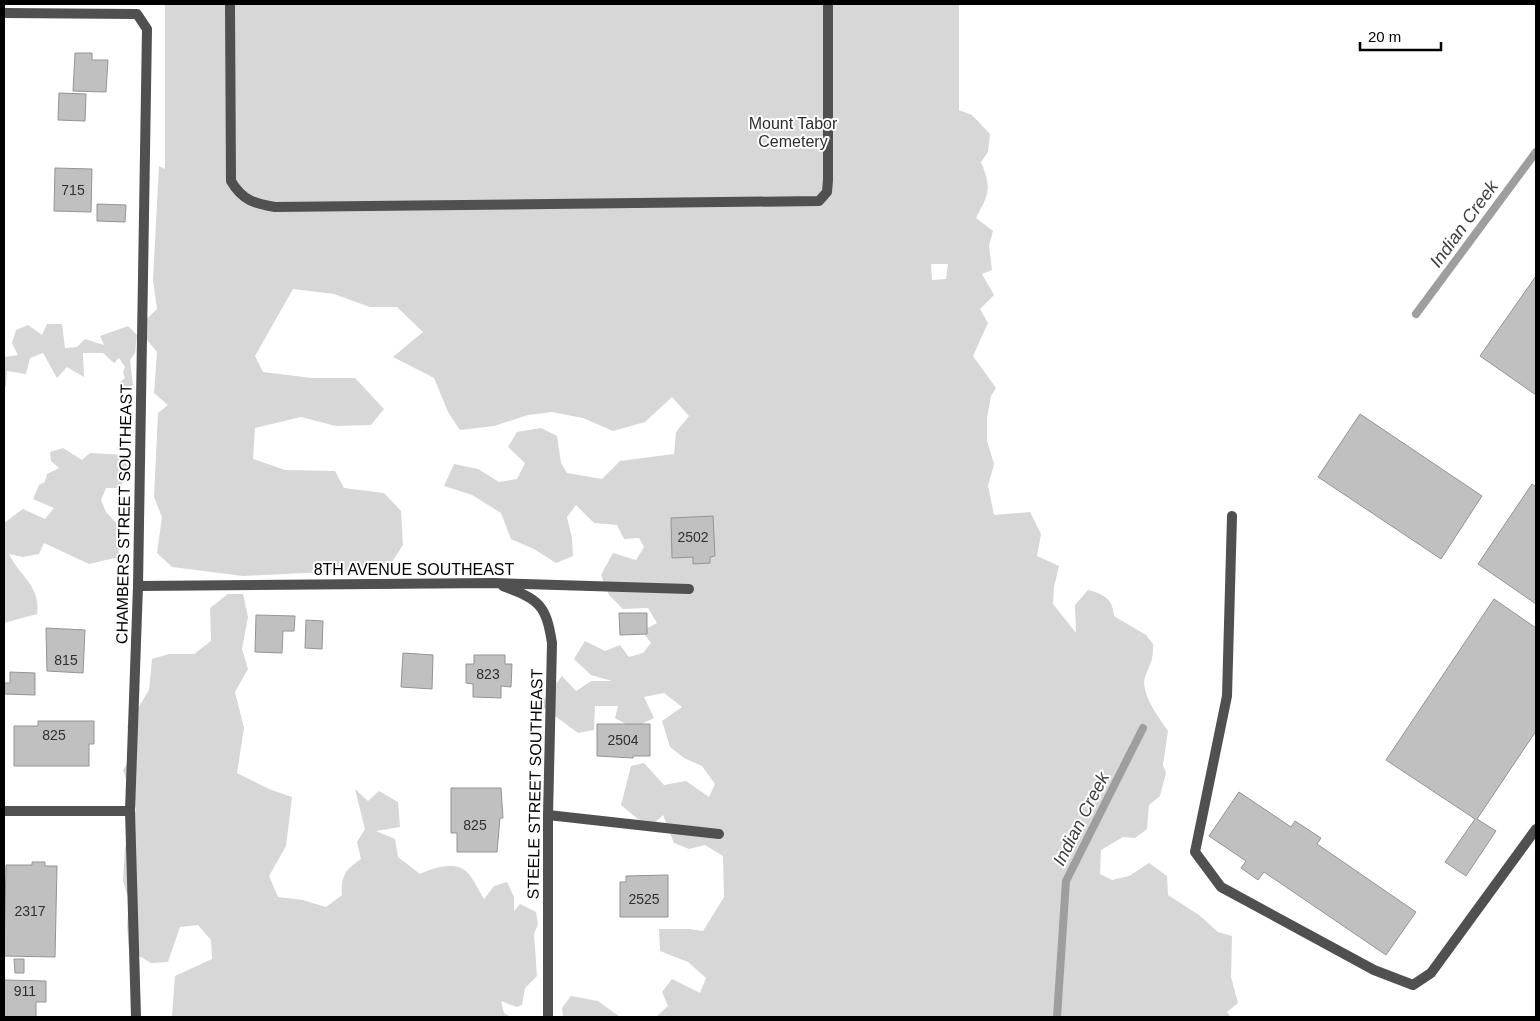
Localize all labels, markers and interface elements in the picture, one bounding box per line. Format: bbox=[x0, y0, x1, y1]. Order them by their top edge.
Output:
scale bar bbox=[1360, 20, 1441, 52]
text: 20 m bbox=[1368, 28, 1401, 45]
park label: Mount Tabor Cemetery bbox=[749, 115, 838, 150]
water label: Indian Creek bbox=[1426, 176, 1503, 271]
house number: 715 bbox=[61, 182, 85, 198]
street label: CHAMBERS STREET SOUTHEAST bbox=[113, 384, 135, 644]
house number: 2502 bbox=[677, 529, 709, 545]
street label: 8TH AVENUE SOUTHEAST bbox=[314, 561, 515, 578]
house number: 815 bbox=[54, 652, 78, 668]
house number: 823 bbox=[476, 666, 500, 682]
street label: STEELE STREET SOUTHEAST bbox=[524, 668, 546, 900]
house number: 825 bbox=[42, 727, 66, 743]
house number: 2504 bbox=[607, 732, 639, 748]
water label: Indian Creek bbox=[1049, 768, 1114, 869]
house number: 825 bbox=[463, 817, 487, 833]
house number: 2525 bbox=[628, 891, 660, 907]
house number: 2317 bbox=[14, 903, 46, 919]
house number: 911 bbox=[14, 983, 36, 999]

